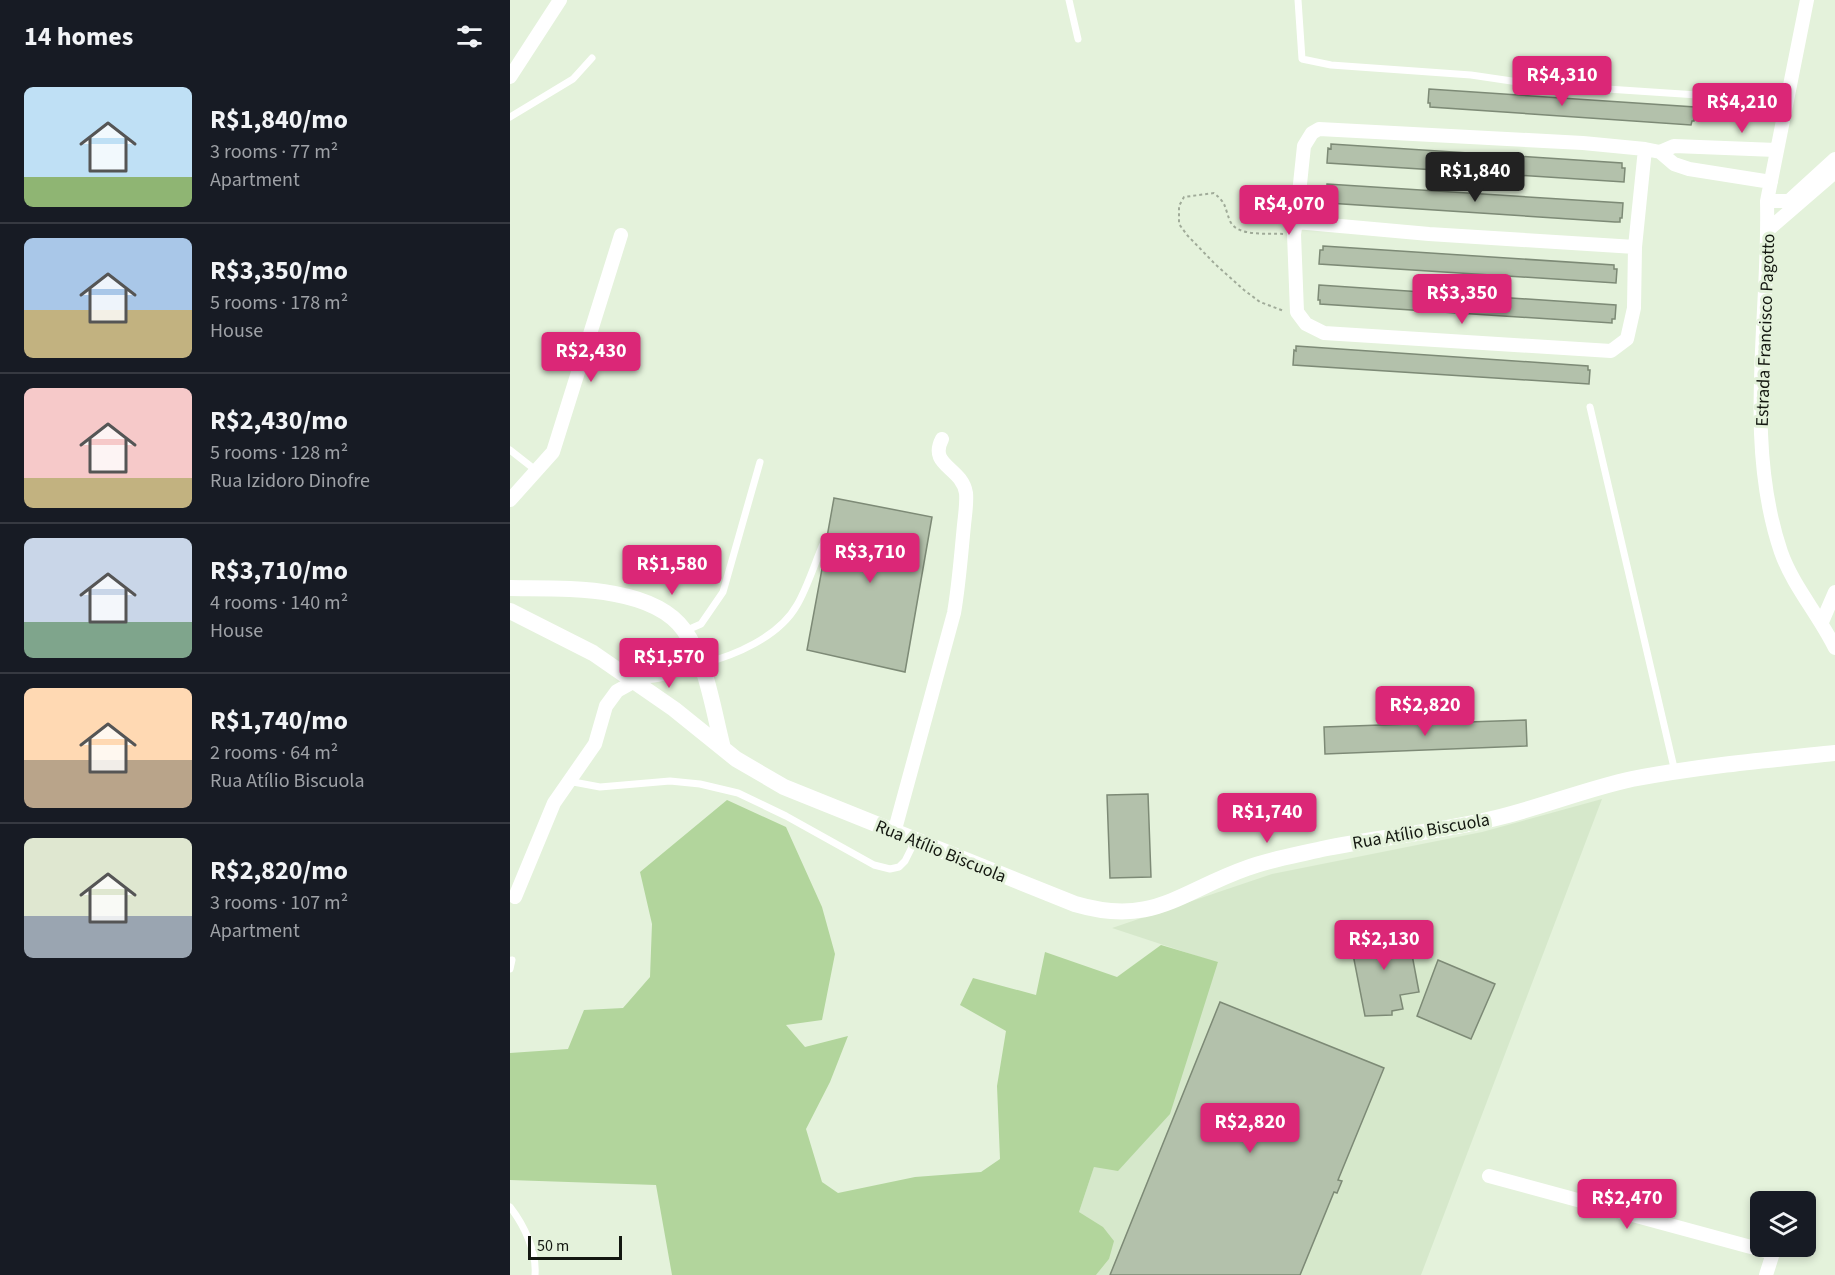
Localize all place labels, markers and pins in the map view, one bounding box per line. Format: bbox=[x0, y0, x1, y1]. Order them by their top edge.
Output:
pin: R$4,310 bbox=[1507, 56, 1617, 107]
pin: R$4,210 bbox=[1687, 83, 1797, 134]
pin: R$1,840 bbox=[1420, 152, 1530, 203]
pin: R$4,070 bbox=[1234, 185, 1344, 236]
pin: R$3,350 bbox=[1407, 274, 1517, 325]
pin: R$2,430 bbox=[536, 332, 646, 383]
pin: R$3,710 bbox=[815, 533, 925, 584]
pin: R$1,580 bbox=[617, 545, 727, 596]
pin: R$1,570 bbox=[614, 638, 724, 689]
pin: R$2,820 bbox=[1370, 686, 1480, 737]
pin: R$1,740 bbox=[1212, 793, 1322, 844]
pin: R$2,130 bbox=[1329, 920, 1439, 971]
pin: R$2,820 bbox=[1195, 1103, 1305, 1154]
pin: R$2,470 bbox=[1572, 1179, 1682, 1230]

